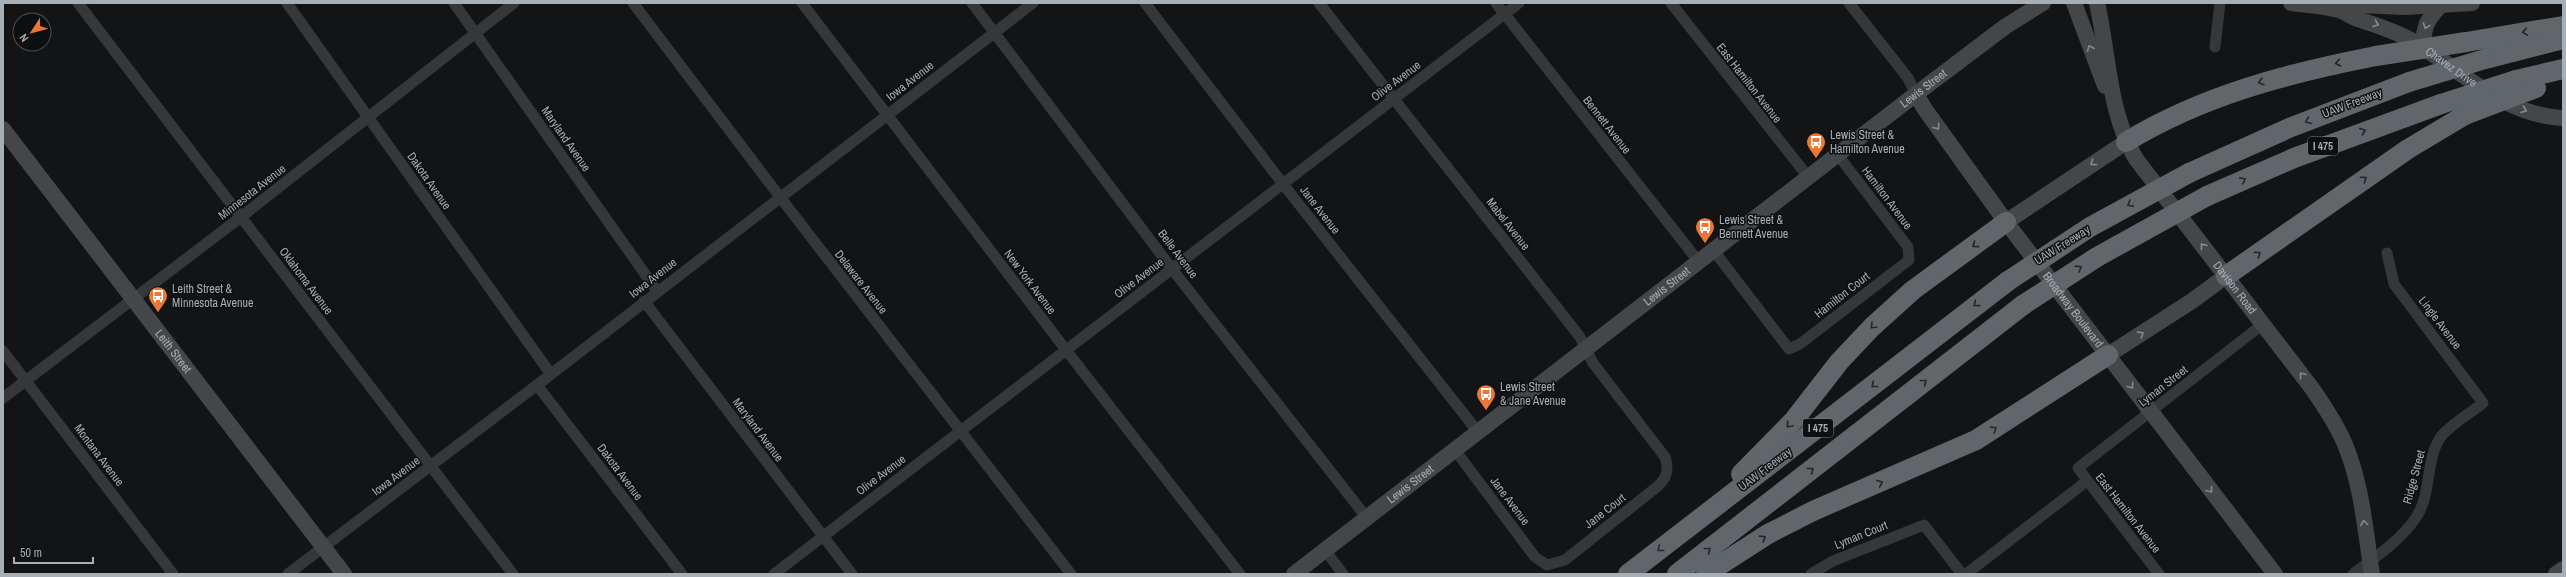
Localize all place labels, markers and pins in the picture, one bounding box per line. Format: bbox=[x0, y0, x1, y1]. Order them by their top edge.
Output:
place label: Lewis Street & Hamilton Avenue bbox=[1830, 127, 1905, 157]
bus stop icon: Lewis Street & Hamilton Avenue bbox=[1805, 131, 1827, 159]
place label: Lewis Street & Bennett Avenue bbox=[1719, 212, 1788, 242]
bus stop icon: Lewis Street & Bennett Avenue bbox=[1694, 216, 1716, 244]
place label: Leith Street & Minnesota Avenue bbox=[172, 281, 253, 311]
bus stop icon: Leith Street & Minnesota Avenue bbox=[147, 285, 169, 313]
place label: Lewis Street & Jane Avenue bbox=[1500, 379, 1566, 409]
bus stop icon: Lewis Street & Jane Avenue bbox=[1475, 383, 1497, 411]

